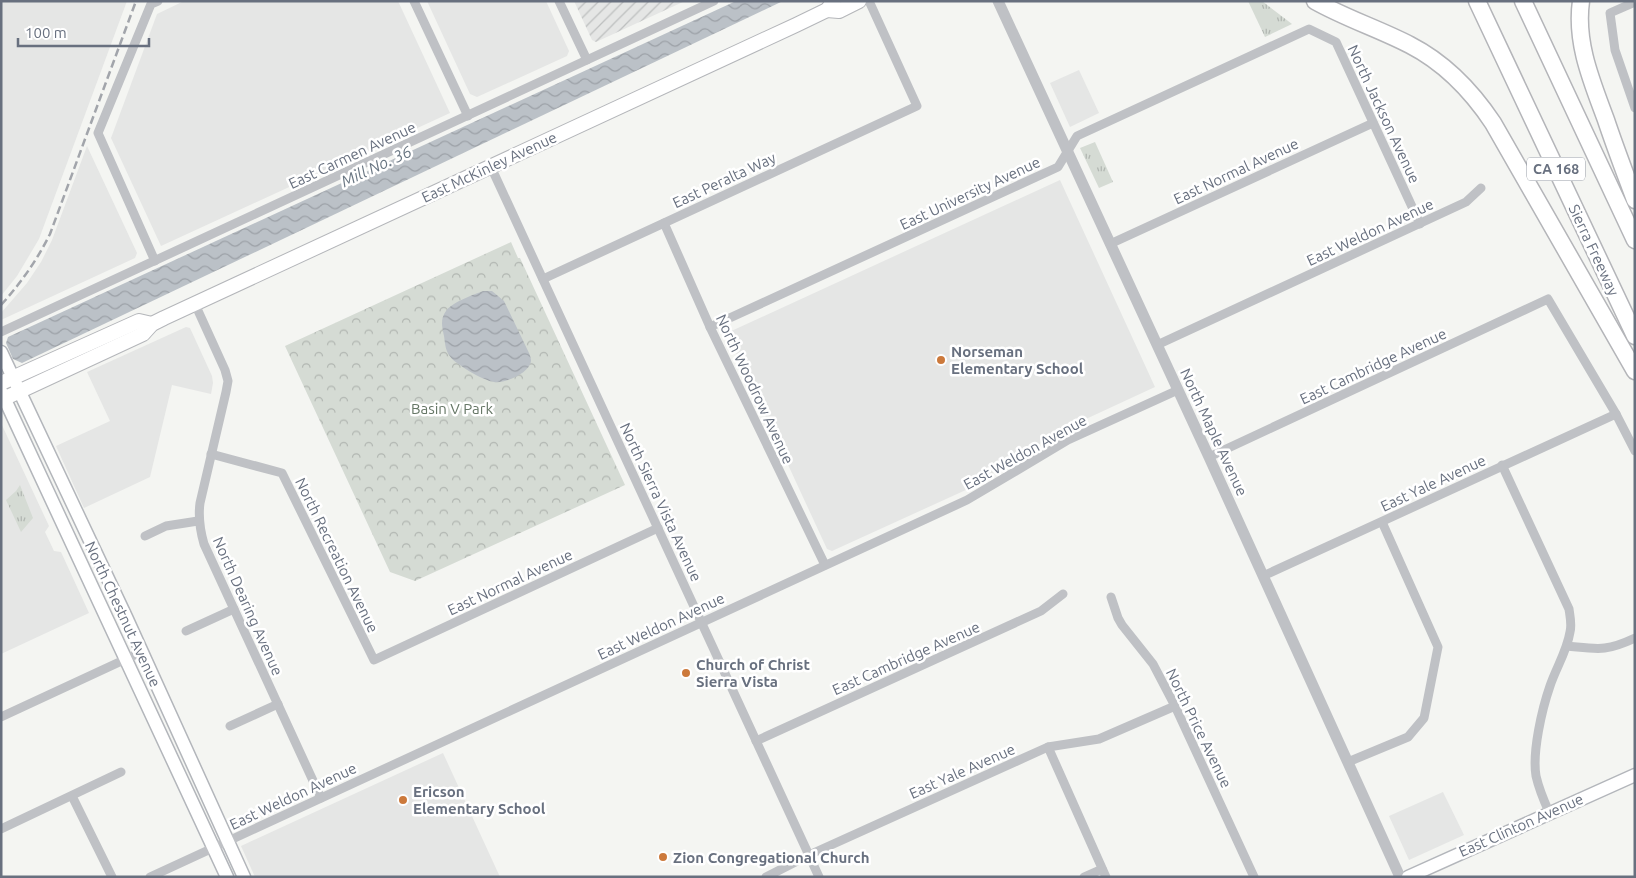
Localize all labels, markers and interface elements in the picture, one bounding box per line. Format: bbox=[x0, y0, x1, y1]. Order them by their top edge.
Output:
scale bar bbox=[18, 15, 149, 47]
text: 100 m bbox=[25, 24, 67, 41]
street label: North Jackson Avenue bbox=[1344, 42, 1424, 186]
street label: East Carmen Avenue bbox=[286, 118, 418, 192]
street label: East McKinley Avenue bbox=[419, 128, 559, 206]
street label: East Normal Avenue bbox=[1171, 135, 1301, 207]
water label: Mill No. 36 bbox=[338, 142, 414, 190]
street label: East Peralta Way bbox=[670, 149, 778, 211]
street label: East University Avenue bbox=[897, 153, 1043, 233]
road number: CA 168 bbox=[1527, 157, 1585, 180]
street label: East Weldon Avenue bbox=[1304, 195, 1436, 269]
street label: Sierra Freeway bbox=[1565, 202, 1623, 298]
street label: North Woodrow Avenue bbox=[713, 312, 797, 466]
street label: East Cambridge Avenue bbox=[1297, 325, 1449, 407]
place label: Norseman Elementary School bbox=[951, 343, 1084, 377]
marker: Norseman Elementary School bbox=[935, 354, 947, 366]
street label: North Maple Avenue bbox=[1177, 366, 1251, 498]
park label: Basin V Park bbox=[411, 400, 494, 417]
street label: East Weldon Avenue bbox=[961, 411, 1089, 493]
street label: North Sierra Vista Avenue bbox=[617, 420, 705, 584]
street label: East Yale Avenue bbox=[1378, 451, 1488, 515]
street label: North Recreation Avenue bbox=[292, 475, 382, 635]
street label: North Dearing Avenue bbox=[210, 534, 286, 678]
street label: North Chestnut Avenue bbox=[82, 539, 164, 689]
street label: East Normal Avenue bbox=[445, 546, 575, 618]
street label: East Weldon Avenue bbox=[595, 589, 727, 663]
street label: East Cambridge Avenue bbox=[830, 618, 982, 698]
place label: Church of Christ Sierra Vista bbox=[696, 656, 810, 690]
street label: North Price Avenue bbox=[1163, 666, 1235, 790]
marker: Church of Christ Sierra Vista bbox=[680, 667, 692, 679]
street label: East Yale Avenue bbox=[906, 740, 1018, 802]
street label: East Weldon Avenue bbox=[227, 759, 359, 833]
place label: Ericson Elementary School bbox=[413, 783, 546, 817]
street label: East Clinton Avenue bbox=[1456, 790, 1586, 860]
marker: Ericson Elementary School bbox=[397, 794, 409, 806]
place label: Zion Congregational Church bbox=[673, 849, 869, 866]
marker: Zion Congregational Church bbox=[657, 851, 669, 863]

